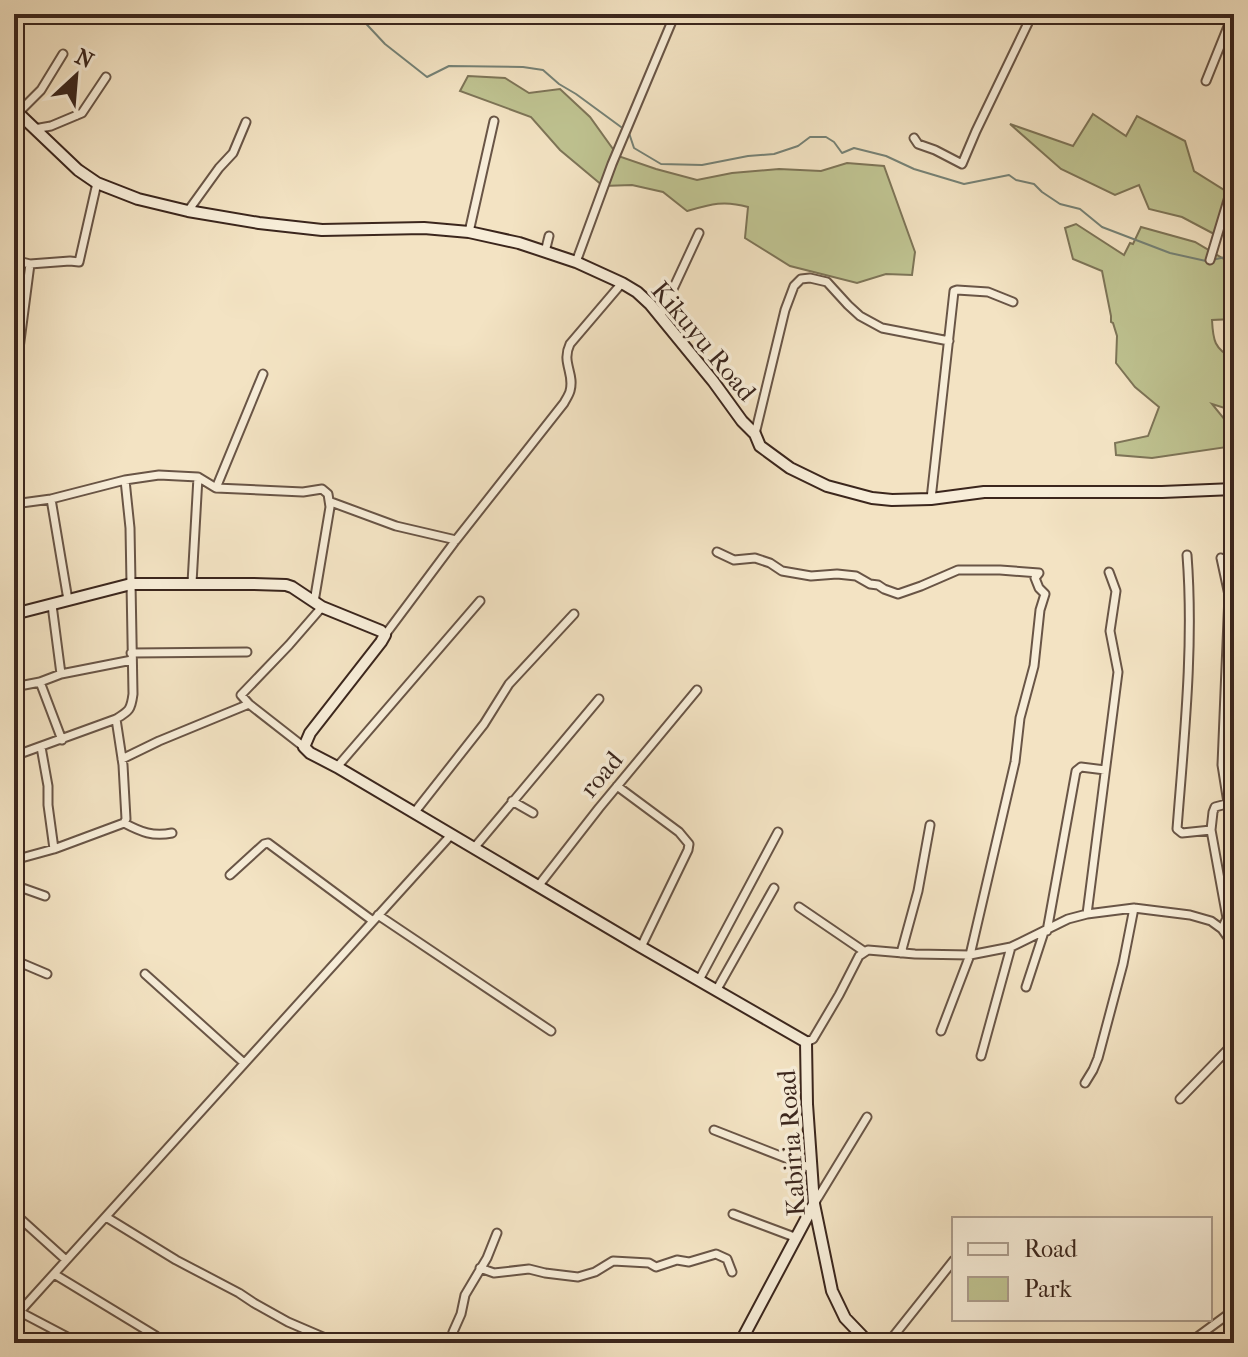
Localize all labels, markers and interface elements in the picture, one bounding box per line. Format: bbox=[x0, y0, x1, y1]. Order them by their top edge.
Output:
north arrow bbox=[36, 36, 116, 116]
text: N bbox=[71, 44, 98, 74]
street label: Kikuyu Road bbox=[645, 275, 763, 408]
street label: road bbox=[573, 744, 630, 804]
street label: Kabiria Road bbox=[771, 1068, 812, 1217]
legend bbox=[952, 1217, 1212, 1321]
text: Road bbox=[1024, 1235, 1078, 1263]
text: Park bbox=[1024, 1275, 1072, 1303]

